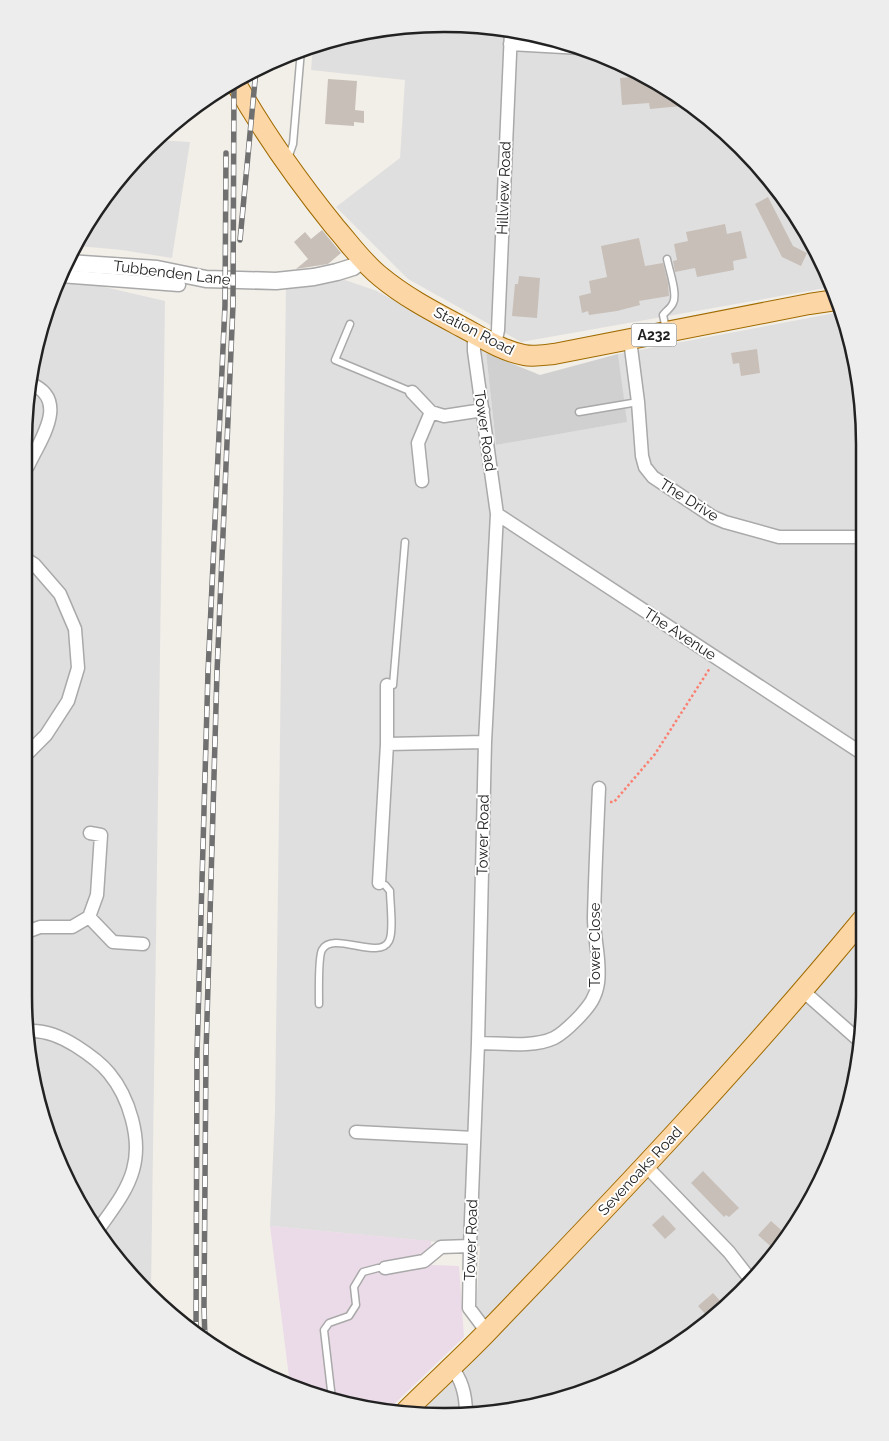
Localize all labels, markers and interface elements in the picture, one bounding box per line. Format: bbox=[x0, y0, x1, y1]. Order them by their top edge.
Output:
street label: Hillview Road bbox=[493, 141, 515, 235]
street label: Tubbenden Lane bbox=[112, 257, 232, 289]
street label: Station Road bbox=[431, 303, 517, 359]
road number: A232 bbox=[632, 324, 676, 346]
street label: Tower Road bbox=[470, 389, 500, 473]
street label: The Drive bbox=[656, 475, 722, 525]
street label: The Avenue bbox=[640, 604, 720, 664]
street label: Tower Road bbox=[473, 794, 493, 876]
street label: Tower Close bbox=[586, 902, 604, 987]
street label: Sevenoaks Road bbox=[594, 1123, 686, 1219]
street label: Tower Road bbox=[461, 1199, 481, 1281]

